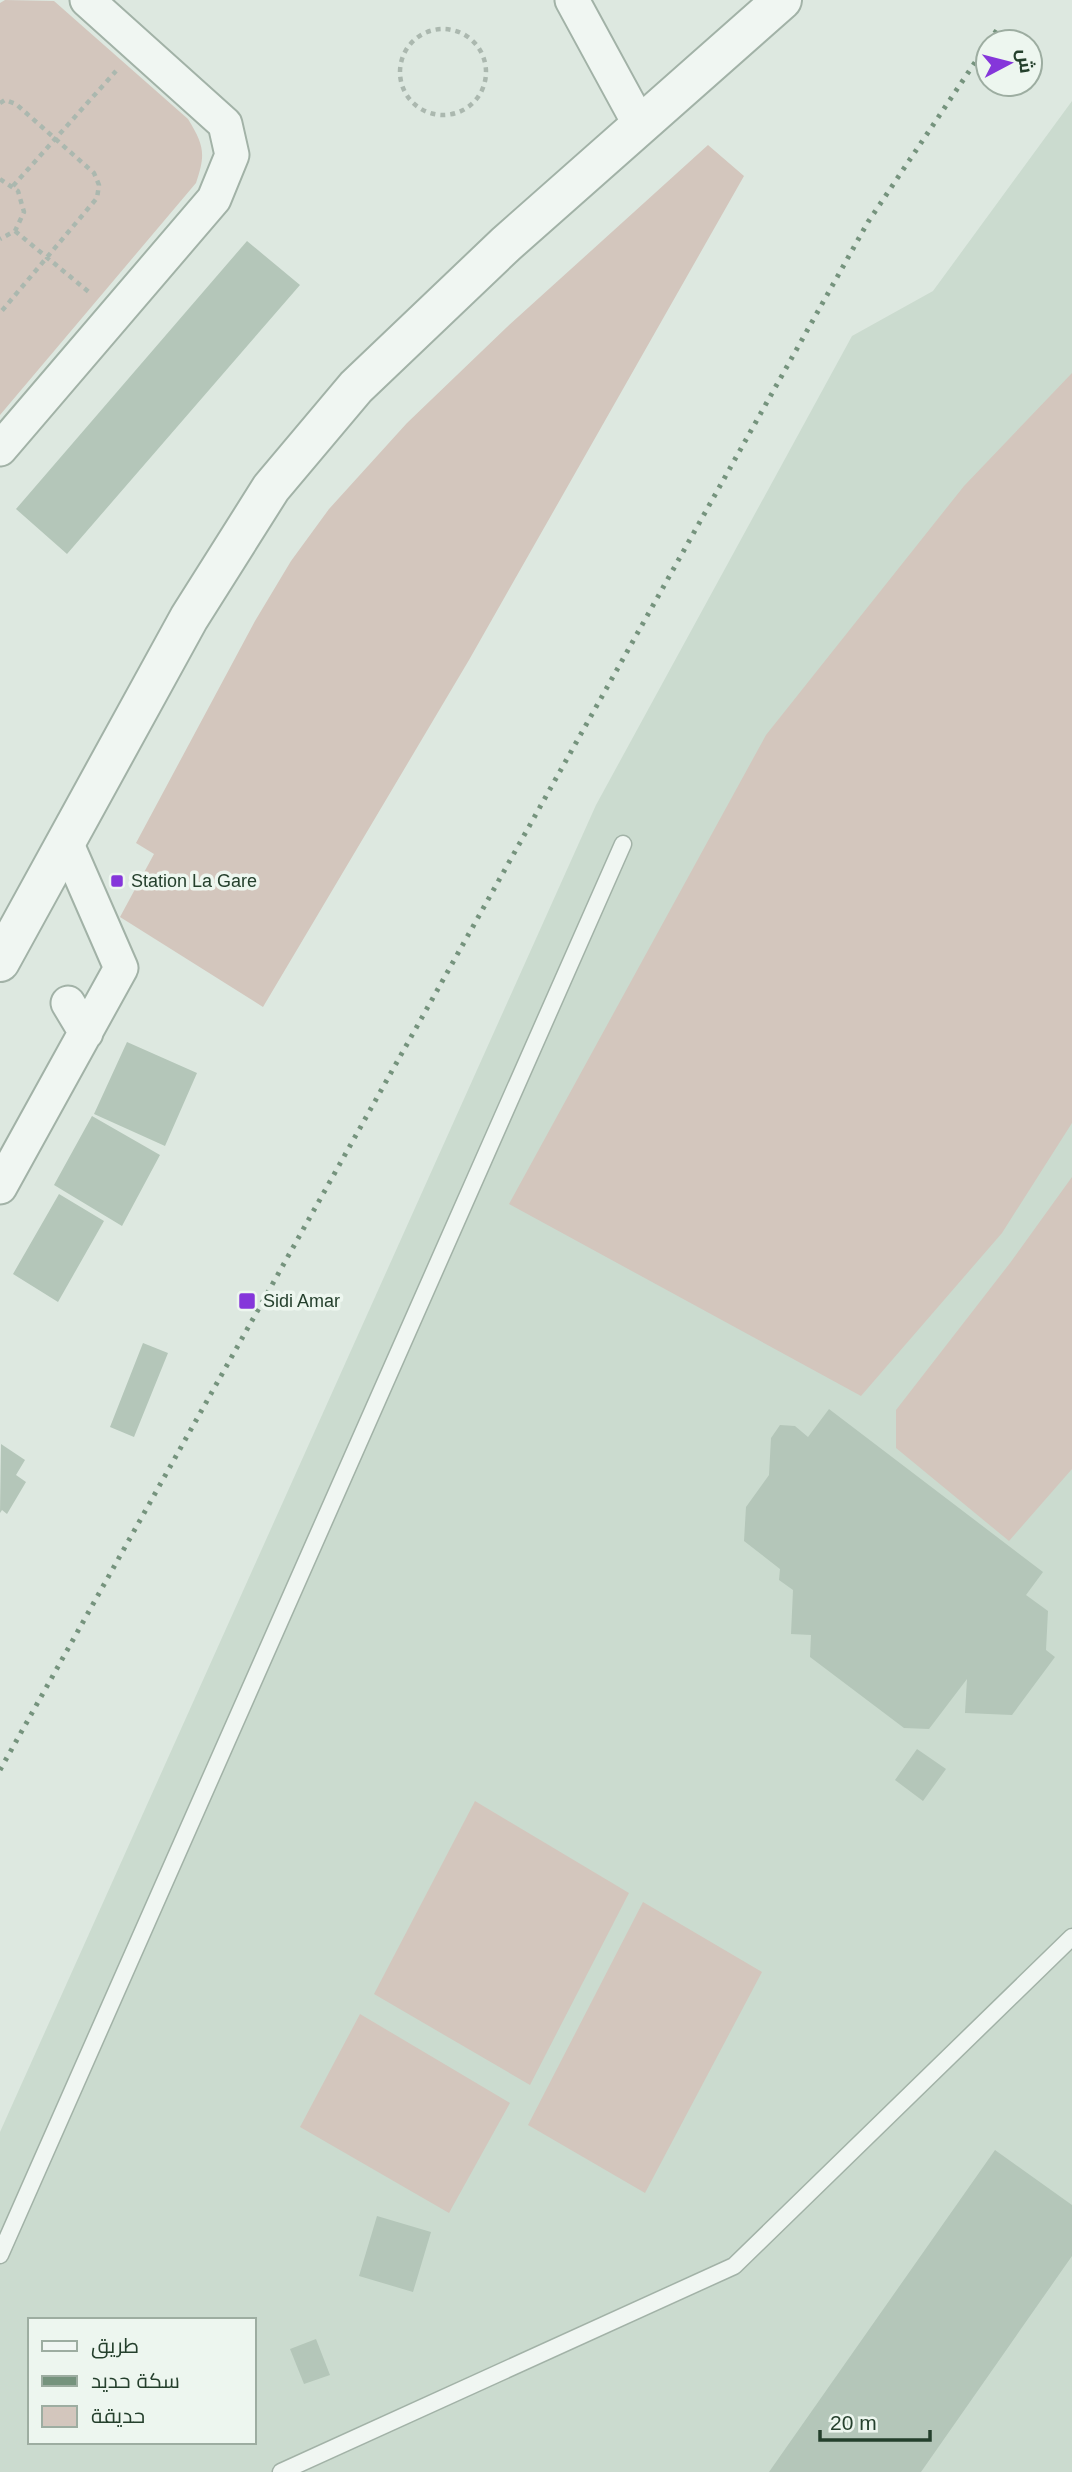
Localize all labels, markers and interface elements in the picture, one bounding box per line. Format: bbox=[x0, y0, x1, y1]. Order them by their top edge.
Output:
north arrow bbox=[974, 28, 1044, 98]
text: ش bbox=[1012, 48, 1037, 74]
place label: Station La Gare bbox=[131, 871, 257, 891]
marker: Station La Gare bbox=[109, 873, 125, 889]
marker: Sidi Amar bbox=[237, 1291, 257, 1311]
place label: Sidi Amar bbox=[263, 1291, 340, 1311]
legend bbox=[28, 2318, 256, 2444]
text: طريق bbox=[91, 2334, 139, 2359]
text: سكة حديد bbox=[91, 2369, 180, 2392]
scale bar bbox=[820, 2398, 930, 2442]
text: حديقة bbox=[91, 2404, 145, 2427]
text: 20 m bbox=[830, 2411, 877, 2434]

